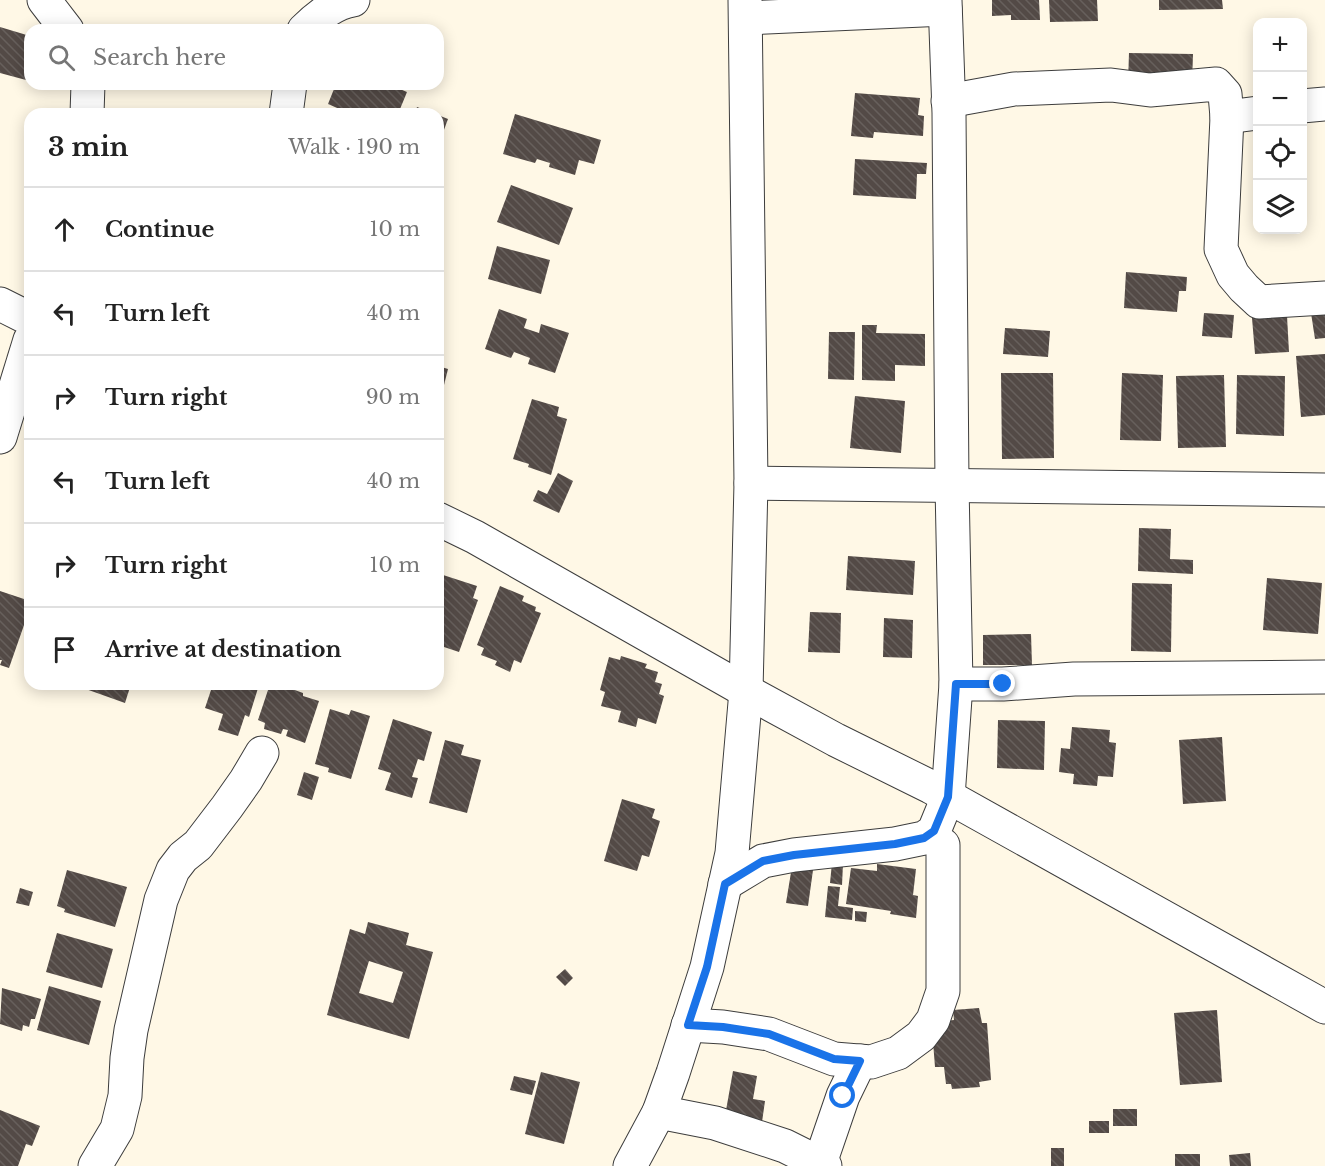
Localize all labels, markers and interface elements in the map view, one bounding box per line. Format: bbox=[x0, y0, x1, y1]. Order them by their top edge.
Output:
map controls bbox=[1253, 18, 1307, 234]
button: + bbox=[1253, 18, 1307, 72]
search box bbox=[24, 24, 444, 90]
icon: search bbox=[45, 41, 78, 74]
text: Search here bbox=[93, 44, 226, 71]
button: − bbox=[1253, 72, 1307, 126]
button: locate bbox=[1253, 126, 1307, 180]
text: 3 min bbox=[48, 131, 129, 163]
text: Walk · 190 m bbox=[288, 135, 420, 159]
button: layers bbox=[1253, 180, 1307, 234]
icon: ahead bbox=[48, 213, 81, 246]
text: Continue bbox=[105, 216, 214, 243]
text: 10 m bbox=[370, 217, 420, 241]
icon: left bbox=[48, 297, 81, 330]
text: Turn left bbox=[105, 300, 210, 327]
text: 40 m bbox=[367, 301, 420, 325]
icon: right bbox=[48, 381, 81, 414]
text: Turn right bbox=[105, 384, 227, 411]
text: 90 m bbox=[366, 385, 420, 409]
icon: left bbox=[48, 465, 81, 498]
text: Turn left bbox=[105, 468, 210, 495]
text: 40 m bbox=[367, 469, 420, 493]
icon: right bbox=[48, 549, 81, 582]
text: Turn right bbox=[105, 552, 227, 579]
text: 10 m bbox=[370, 553, 420, 577]
icon: arrive bbox=[48, 633, 81, 666]
text: Arrive at destination bbox=[105, 636, 342, 663]
route end bbox=[989, 670, 1015, 696]
route start bbox=[829, 1082, 855, 1108]

